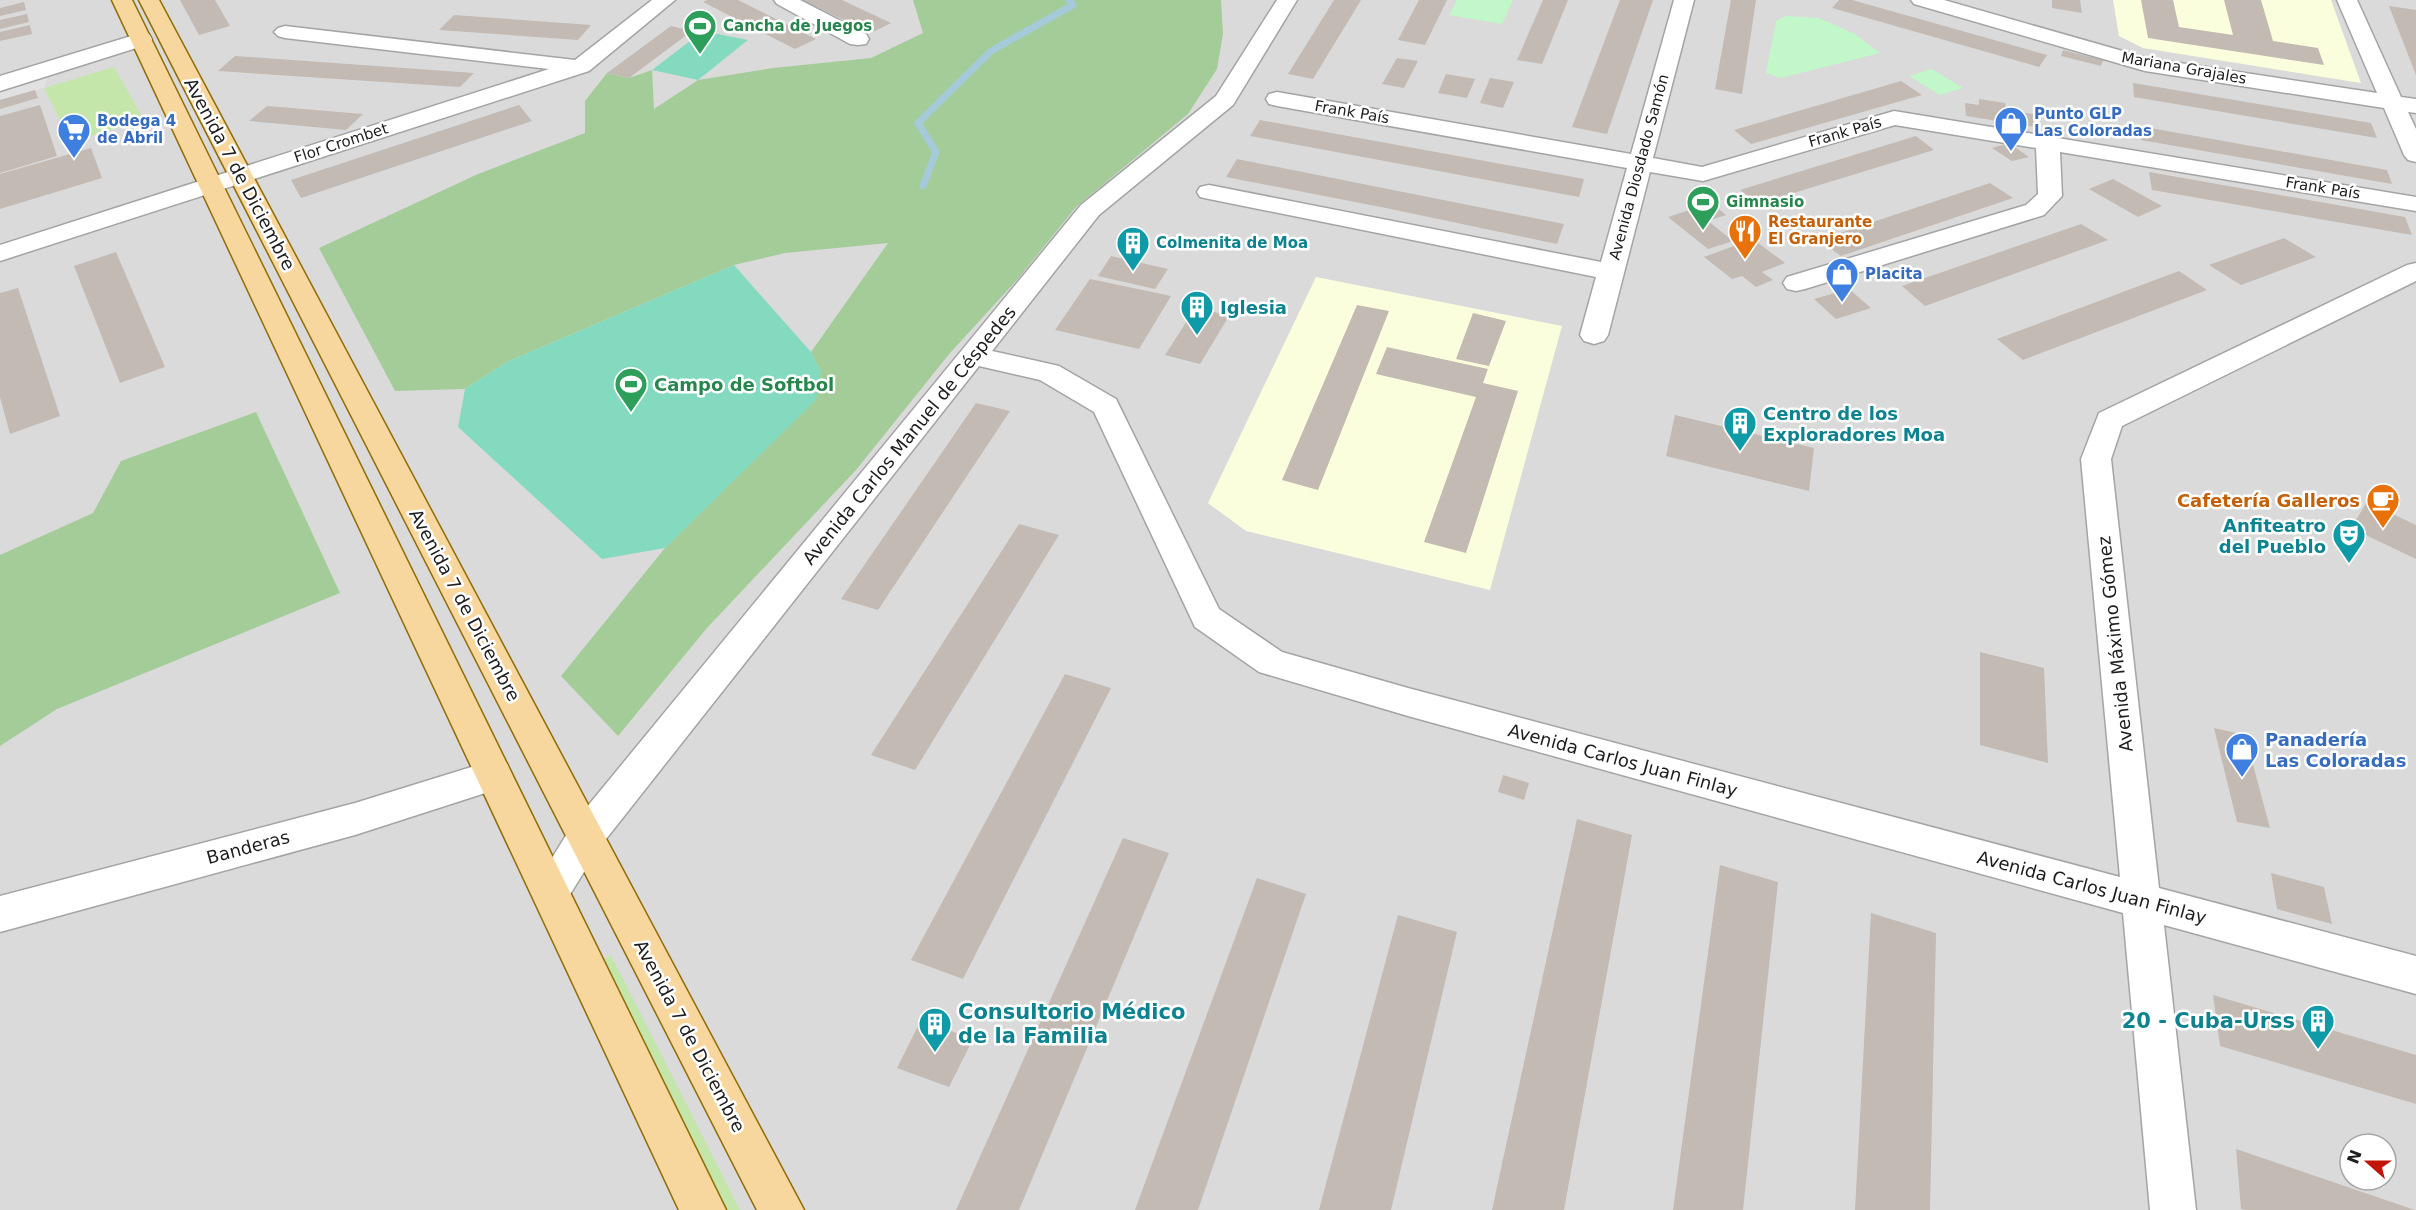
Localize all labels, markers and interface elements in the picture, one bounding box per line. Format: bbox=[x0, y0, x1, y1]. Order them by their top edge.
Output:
sports icon: Cancha de Juegos bbox=[682, 8, 718, 55]
place label: Cancha de Juegos bbox=[723, 17, 872, 35]
street label: Mariana Grajales bbox=[2120, 48, 2248, 88]
street label: Avenida Diosdado Samón bbox=[1606, 72, 1672, 262]
street label: Avenida 7 de Diciembre bbox=[180, 74, 300, 274]
street label: Frank País bbox=[1313, 97, 1391, 127]
shop icon: Punto GLP Las Coloradas bbox=[1993, 105, 2029, 152]
place label: Punto GLP Las Coloradas bbox=[2034, 105, 2152, 140]
supermarket icon: Bodega 4 de Abril bbox=[56, 112, 92, 159]
place label: Bodega 4 de Abril bbox=[97, 112, 176, 147]
street label: Frank País bbox=[1806, 113, 1884, 151]
street label: Flor Crombet bbox=[292, 119, 390, 167]
street label: Frank País bbox=[2284, 173, 2362, 203]
sports icon: Gimnasio bbox=[1685, 184, 1721, 231]
place label: Gimnasio bbox=[1726, 193, 1804, 211]
restaurant icon: Restaurante El Granjero bbox=[1727, 213, 1763, 260]
place label: Restaurante El Granjero bbox=[1768, 213, 1872, 248]
building icon: Colmenita de Moa bbox=[1115, 225, 1151, 272]
place label: Colmenita de Moa bbox=[1156, 234, 1308, 252]
shop icon: Placita bbox=[1824, 256, 1860, 303]
place label: Placita bbox=[1865, 265, 1923, 283]
building icon: Iglesia bbox=[1179, 289, 1215, 336]
place label: Iglesia bbox=[1220, 297, 1287, 318]
street label: Avenida Carlos Manuel de Céspedes bbox=[798, 302, 1020, 568]
sports icon: Campo de Softbol bbox=[613, 366, 649, 413]
place label: Campo de Softbol bbox=[654, 374, 834, 395]
place label: Centro de los Exploradores Moa bbox=[1763, 403, 1945, 445]
building icon: Centro de los Exploradores Moa bbox=[1722, 405, 1758, 452]
cafe icon: Cafetería Galleros bbox=[2365, 482, 2401, 529]
place label: Cafetería Galleros bbox=[2177, 490, 2360, 511]
street label: Avenida 7 de Diciembre bbox=[405, 505, 525, 705]
place label: Anfiteatro del Pueblo bbox=[2219, 515, 2326, 557]
theatre icon: Anfiteatro del Pueblo bbox=[2331, 517, 2367, 564]
street label: Avenida Máximo Gómez bbox=[2093, 535, 2137, 753]
street label: Avenida Carlos Juan Finlay bbox=[1506, 719, 1740, 801]
place label: Panadería Las Coloradas bbox=[2265, 729, 2406, 771]
shop icon: Panadería Las Coloradas bbox=[2224, 731, 2260, 778]
street label: Banderas bbox=[204, 826, 292, 868]
street label: Avenida Carlos Juan Finlay bbox=[1975, 846, 2209, 928]
street label: Avenida 7 de Diciembre bbox=[630, 936, 750, 1136]
place label: Consultorio Médico de la Familia bbox=[958, 1000, 1185, 1048]
building icon: 20 - Cuba-Urss bbox=[2300, 1003, 2336, 1050]
building icon: Consultorio Médico de la Familia bbox=[917, 1006, 953, 1053]
place label: 20 - Cuba-Urss bbox=[2122, 1009, 2295, 1033]
north arrow bbox=[2338, 1132, 2398, 1192]
text: N bbox=[2343, 1147, 2366, 1166]

